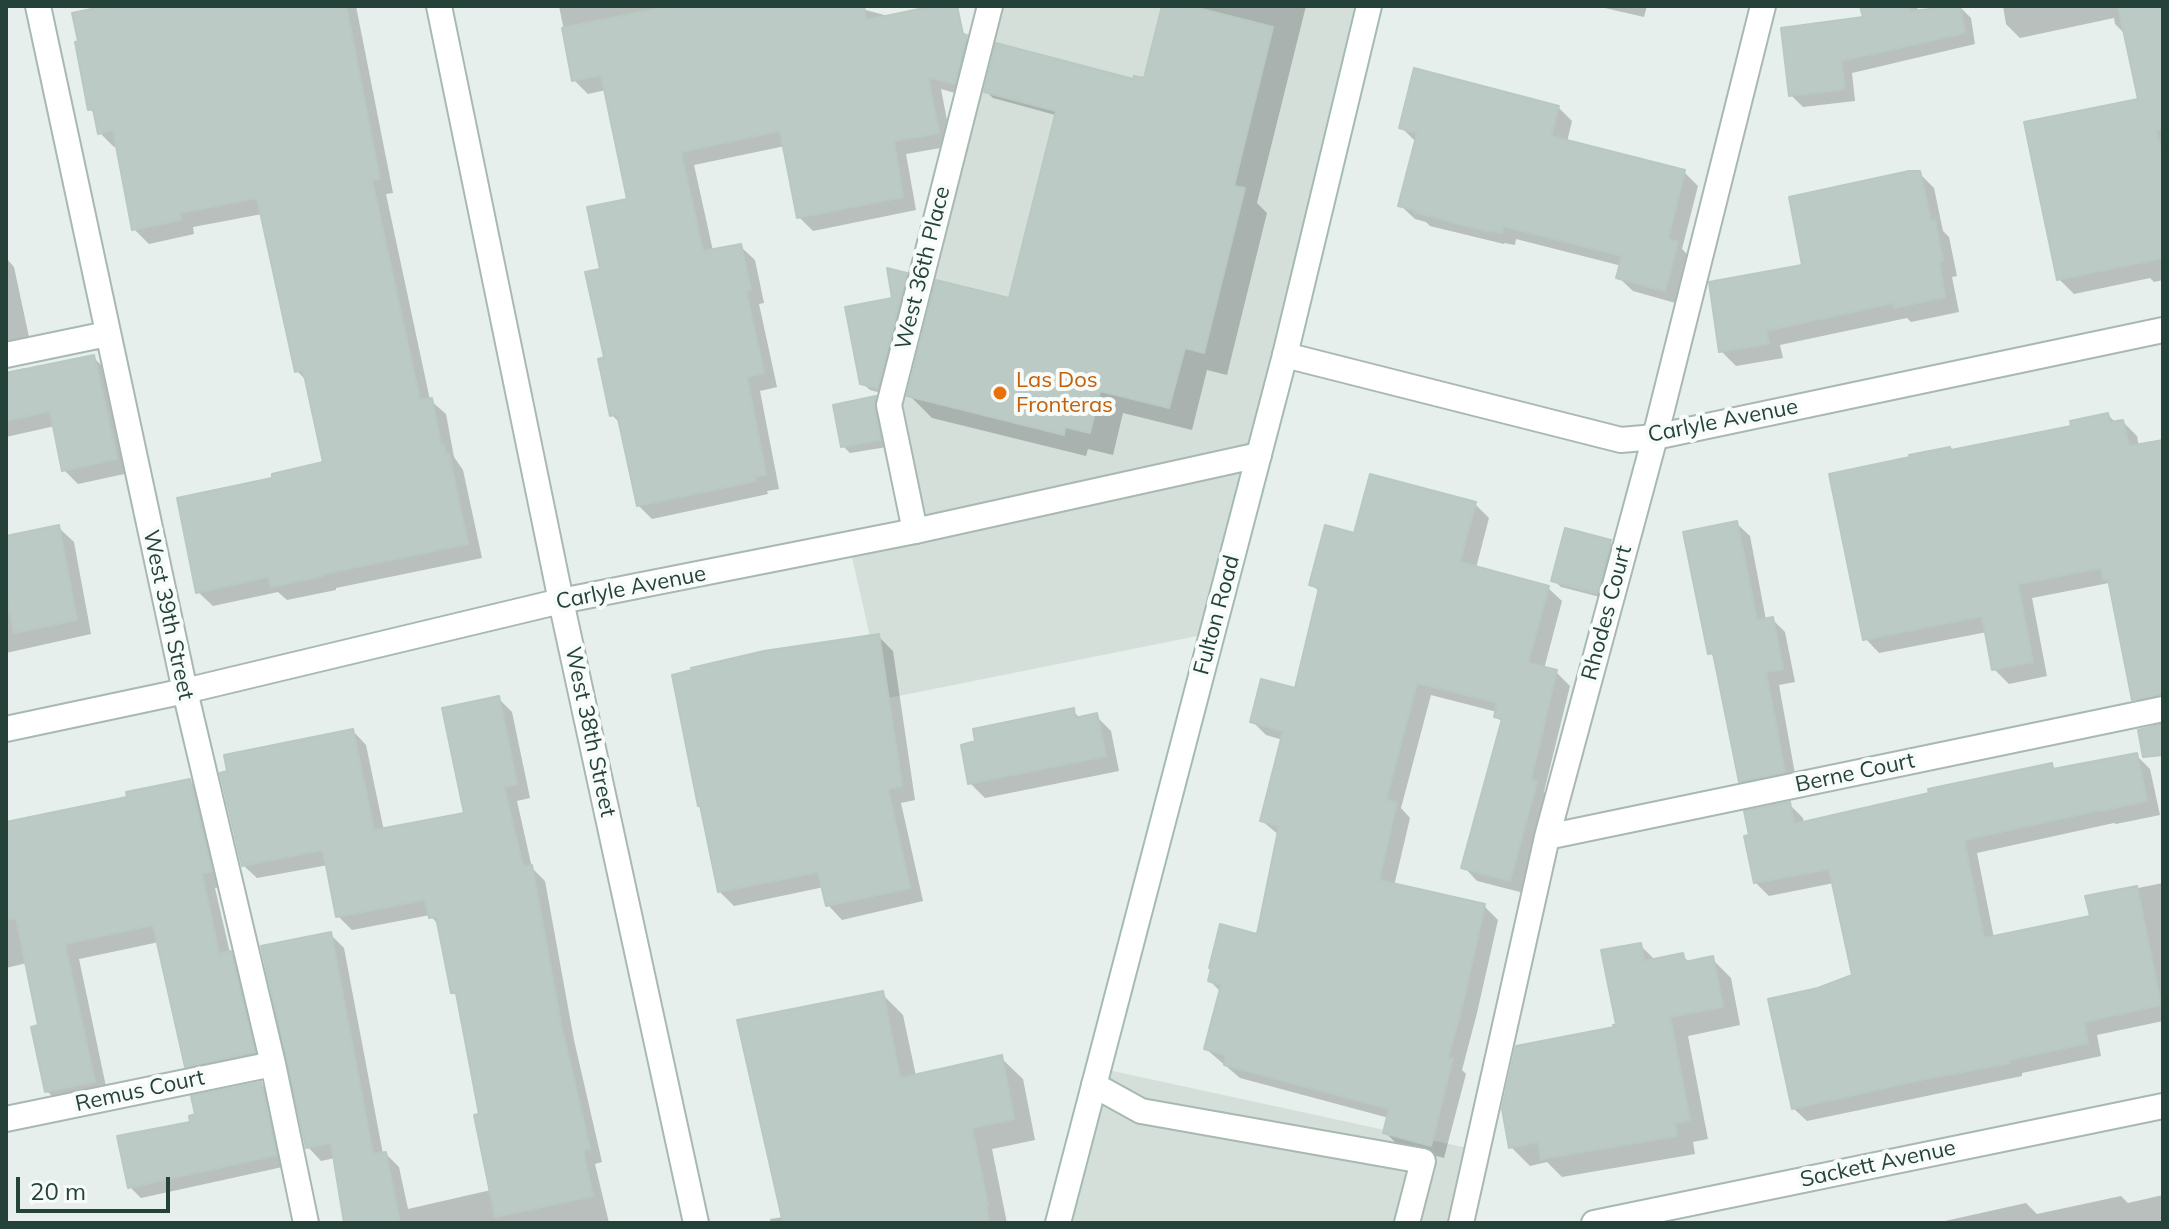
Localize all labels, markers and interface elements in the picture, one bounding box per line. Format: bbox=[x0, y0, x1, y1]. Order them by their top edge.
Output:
street label: West 36th Place bbox=[890, 184, 956, 352]
place label: Las Dos Fronteras bbox=[1016, 367, 1113, 418]
marker: Las Dos Fronteras bbox=[991, 384, 1009, 402]
street label: Carlyle Avenue bbox=[1646, 394, 1800, 448]
street label: West 39th Street bbox=[137, 528, 199, 702]
street label: Rhodes Court bbox=[1576, 543, 1638, 683]
street label: Fulton Road bbox=[1188, 552, 1246, 678]
street label: Carlyle Avenue bbox=[554, 561, 708, 615]
street label: West 38th Street bbox=[559, 645, 621, 819]
street label: Berne Court bbox=[1793, 747, 1917, 799]
street label: Remus Court bbox=[73, 1064, 207, 1118]
street label: Sackett Avenue bbox=[1798, 1135, 1958, 1193]
scale bar bbox=[20, 1161, 174, 1211]
text: 20 m bbox=[30, 1176, 86, 1206]

